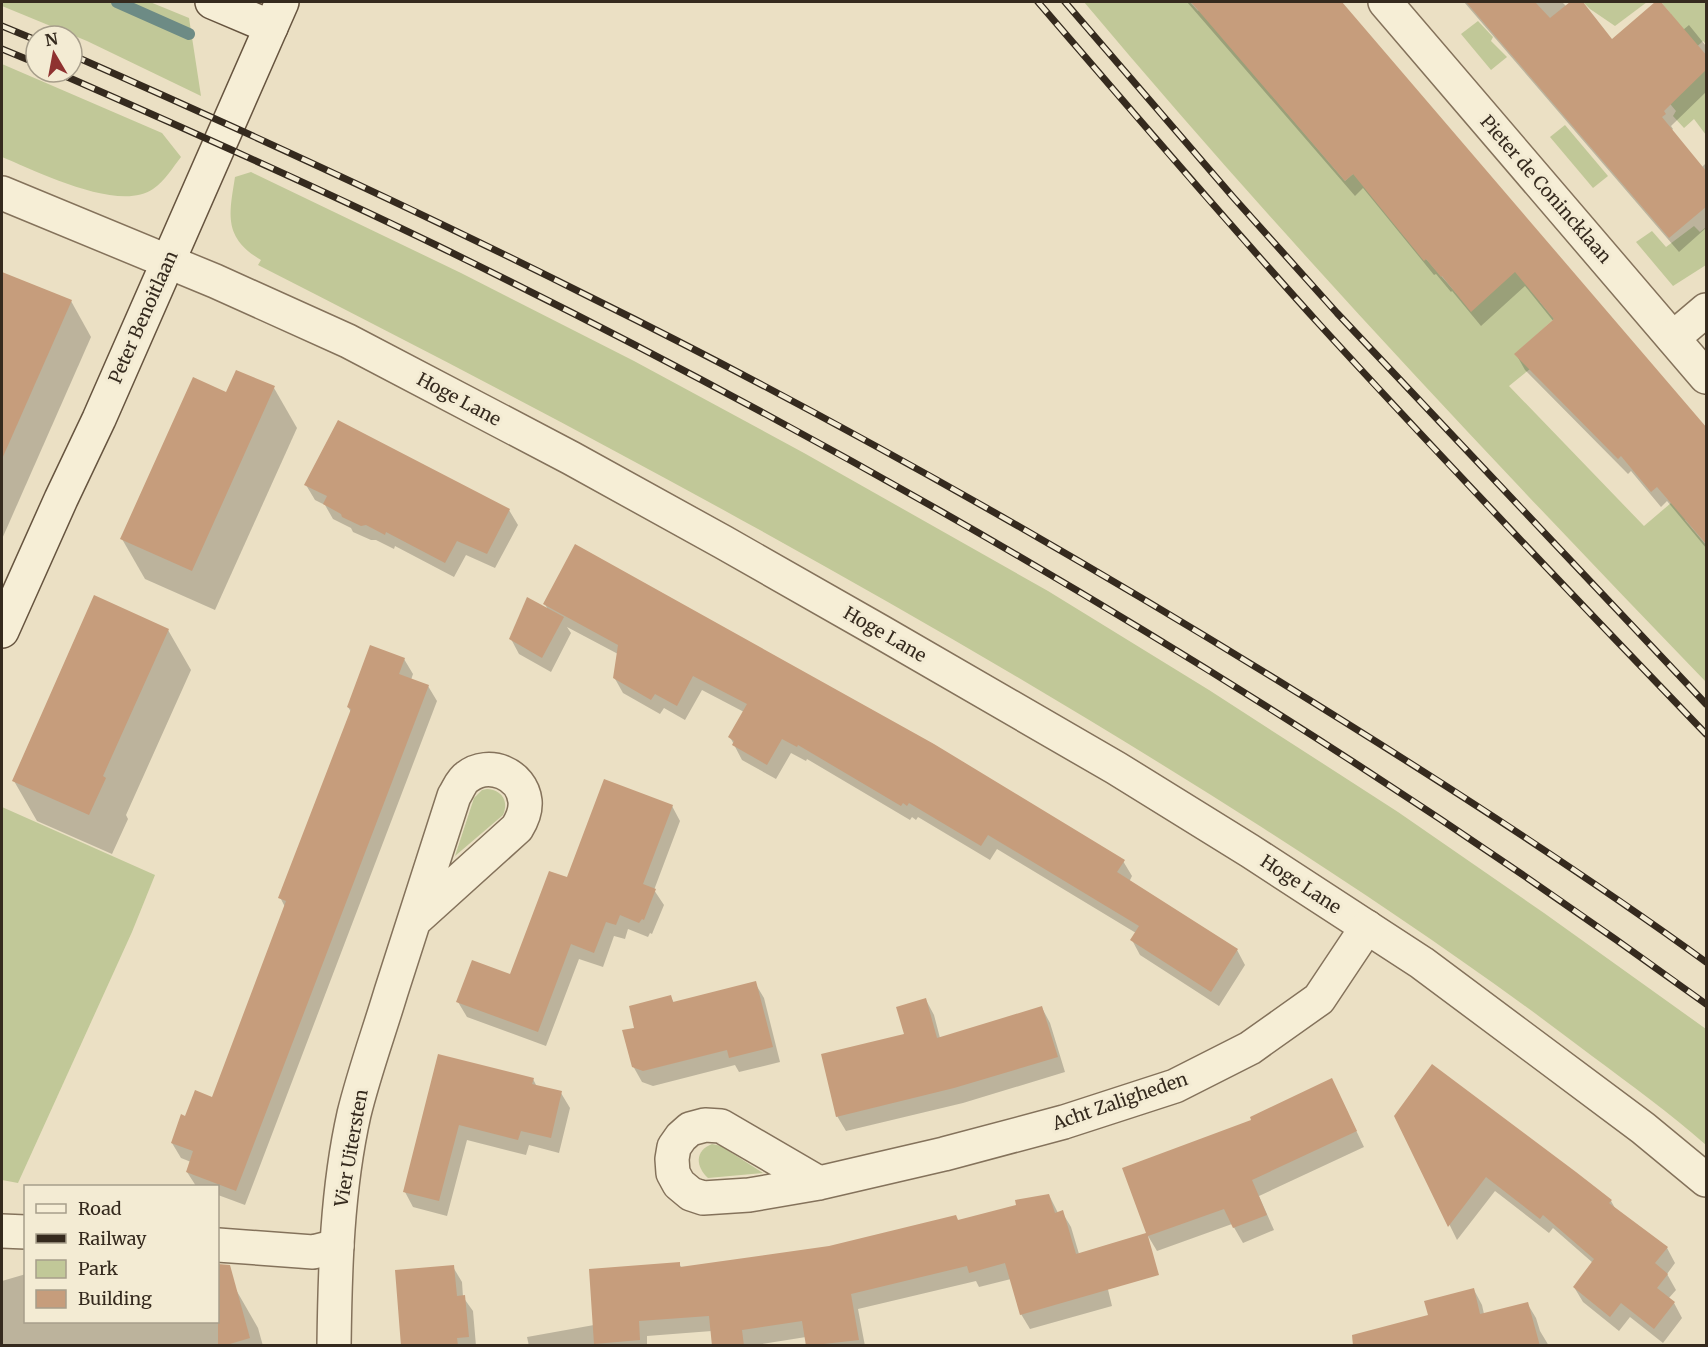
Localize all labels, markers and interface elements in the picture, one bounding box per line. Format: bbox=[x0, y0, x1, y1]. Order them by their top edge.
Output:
north arrow bbox=[24, 24, 84, 84]
text: N bbox=[43, 28, 60, 50]
street label: Pieter de Conincklaan bbox=[1475, 110, 1617, 268]
street label: Peter Benoitlaan bbox=[103, 247, 183, 387]
street label: Hoge Lane bbox=[413, 367, 505, 431]
street label: Hoge Lane bbox=[839, 601, 931, 667]
street label: Hoge Lane bbox=[1256, 849, 1346, 919]
street label: Acht Zaligheden bbox=[1048, 1067, 1191, 1135]
street label: Vier Uitersten bbox=[329, 1087, 373, 1210]
legend bbox=[24, 1185, 219, 1323]
text: Road bbox=[78, 1197, 122, 1220]
text: Railway bbox=[78, 1227, 147, 1250]
text: Park bbox=[78, 1257, 119, 1280]
text: Building bbox=[78, 1287, 152, 1310]

